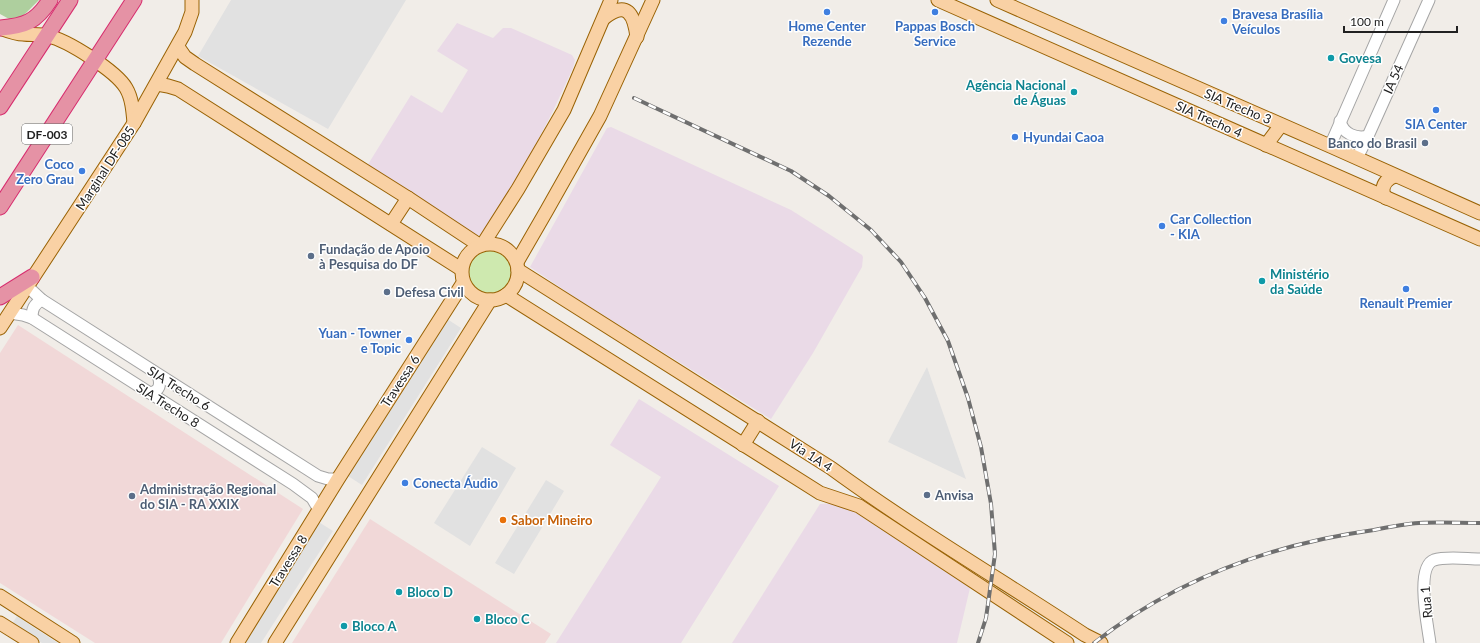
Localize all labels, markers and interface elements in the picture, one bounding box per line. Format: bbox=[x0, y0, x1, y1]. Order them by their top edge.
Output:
place label: Bravesa Brasília Veículos bbox=[1231, 6, 1323, 37]
marker: Home Center Rezende bbox=[822, 7, 832, 17]
marker: Pappas Bosch Service bbox=[930, 7, 940, 17]
scale bar bbox=[1344, 8, 1457, 34]
text: 100 m bbox=[1350, 14, 1384, 29]
marker: Bravesa Brasília Veículos bbox=[1219, 16, 1229, 26]
place label: Home Center Rezende bbox=[788, 18, 866, 49]
place label: Pappas Bosch Service bbox=[895, 18, 975, 49]
place label: Govesa bbox=[1339, 50, 1382, 66]
marker: Govesa bbox=[1326, 53, 1336, 63]
street label: IA 54 bbox=[1380, 61, 1407, 96]
place label: Agência Nacional de Águas bbox=[965, 77, 1066, 108]
street label: SIA Trecho 3 bbox=[1202, 85, 1274, 127]
marker: Agência Nacional de Águas bbox=[1069, 87, 1079, 97]
street label: SIA Trecho 4 bbox=[1173, 97, 1245, 141]
marker: SIA Center bbox=[1431, 105, 1441, 115]
place label: SIA Center bbox=[1405, 116, 1467, 132]
street label: Marginal DF-085 bbox=[72, 123, 138, 213]
road number: DF-003 bbox=[22, 124, 72, 144]
place label: Hyundai Caoa bbox=[1023, 129, 1104, 145]
marker: Hyundai Caoa bbox=[1010, 132, 1020, 142]
place label: Banco do Brasil bbox=[1328, 135, 1417, 151]
marker: Banco do Brasil bbox=[1420, 138, 1430, 148]
place label: Coco Zero Grau bbox=[16, 156, 75, 187]
marker: Coco Zero Grau bbox=[77, 166, 87, 176]
place label: Car Collection - KIA bbox=[1170, 211, 1252, 242]
marker: Car Collection - KIA bbox=[1157, 221, 1167, 231]
place label: Fundação de Apoio à Pesquisa do DF bbox=[319, 241, 430, 272]
marker: Fundação de Apoio à Pesquisa do DF bbox=[306, 251, 316, 261]
place label: Ministério da Saúde bbox=[1270, 266, 1330, 297]
marker: Ministério da Saúde bbox=[1257, 276, 1267, 286]
place label: Defesa Civil bbox=[395, 284, 464, 300]
marker: Renault Premier bbox=[1401, 284, 1411, 294]
marker: Defesa Civil bbox=[382, 287, 392, 297]
place label: Renault Premier bbox=[1360, 295, 1453, 311]
place label: Yuan - Towner e Topic bbox=[318, 325, 402, 356]
marker: Yuan - Towner e Topic bbox=[404, 335, 414, 345]
street label: Travessa 6 bbox=[377, 352, 423, 410]
street label: SIA Trecho 6 bbox=[145, 362, 213, 414]
street label: SIA Trecho 8 bbox=[134, 379, 202, 431]
street label: Via 1A 4 bbox=[786, 435, 836, 475]
place label: Conecta Áudio bbox=[413, 475, 499, 491]
marker: Conecta Áudio bbox=[400, 478, 410, 488]
place label: Administração Regional do SIA - RA XXIX bbox=[139, 481, 276, 512]
place label: Anvisa bbox=[934, 487, 974, 503]
marker: Anvisa bbox=[922, 490, 932, 500]
marker: Administração Regional do SIA - RA XXIX bbox=[127, 491, 137, 501]
place label: Sabor Mineiro bbox=[511, 512, 593, 528]
marker: Sabor Mineiro bbox=[498, 515, 508, 525]
street label: Travessa 8 bbox=[266, 532, 310, 590]
place label: Bloco D bbox=[407, 584, 453, 600]
street label: Rua 1 bbox=[1417, 585, 1435, 619]
marker: Bloco D bbox=[394, 587, 404, 597]
place label: Bloco C bbox=[485, 611, 530, 627]
marker: Bloco C bbox=[472, 614, 482, 624]
place label: Bloco A bbox=[352, 618, 397, 634]
marker: Bloco A bbox=[339, 621, 349, 631]

